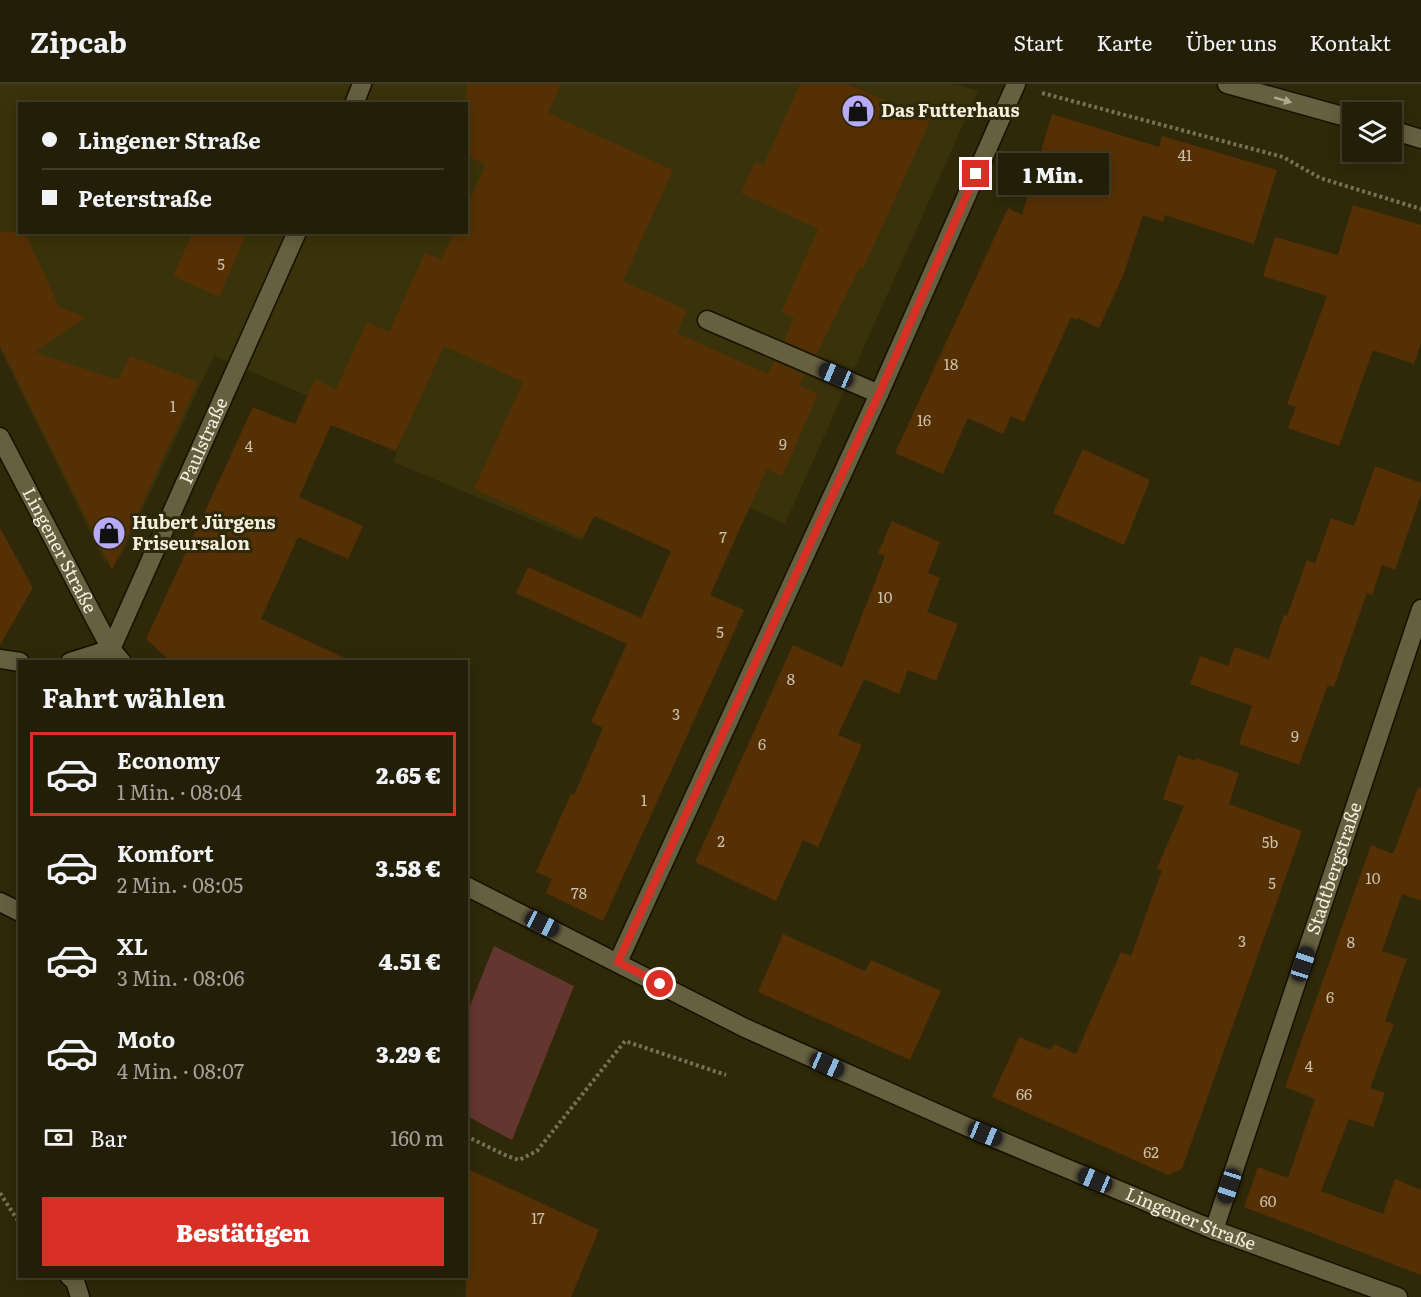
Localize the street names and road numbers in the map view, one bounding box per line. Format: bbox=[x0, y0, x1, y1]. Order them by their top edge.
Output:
street label: Paulstraße bbox=[171, 393, 234, 488]
street label: Lingener Straße bbox=[17, 482, 105, 617]
street label: Stadtbergstraße bbox=[1298, 798, 1368, 938]
street label: Lingener Straße bbox=[1122, 1180, 1260, 1256]

